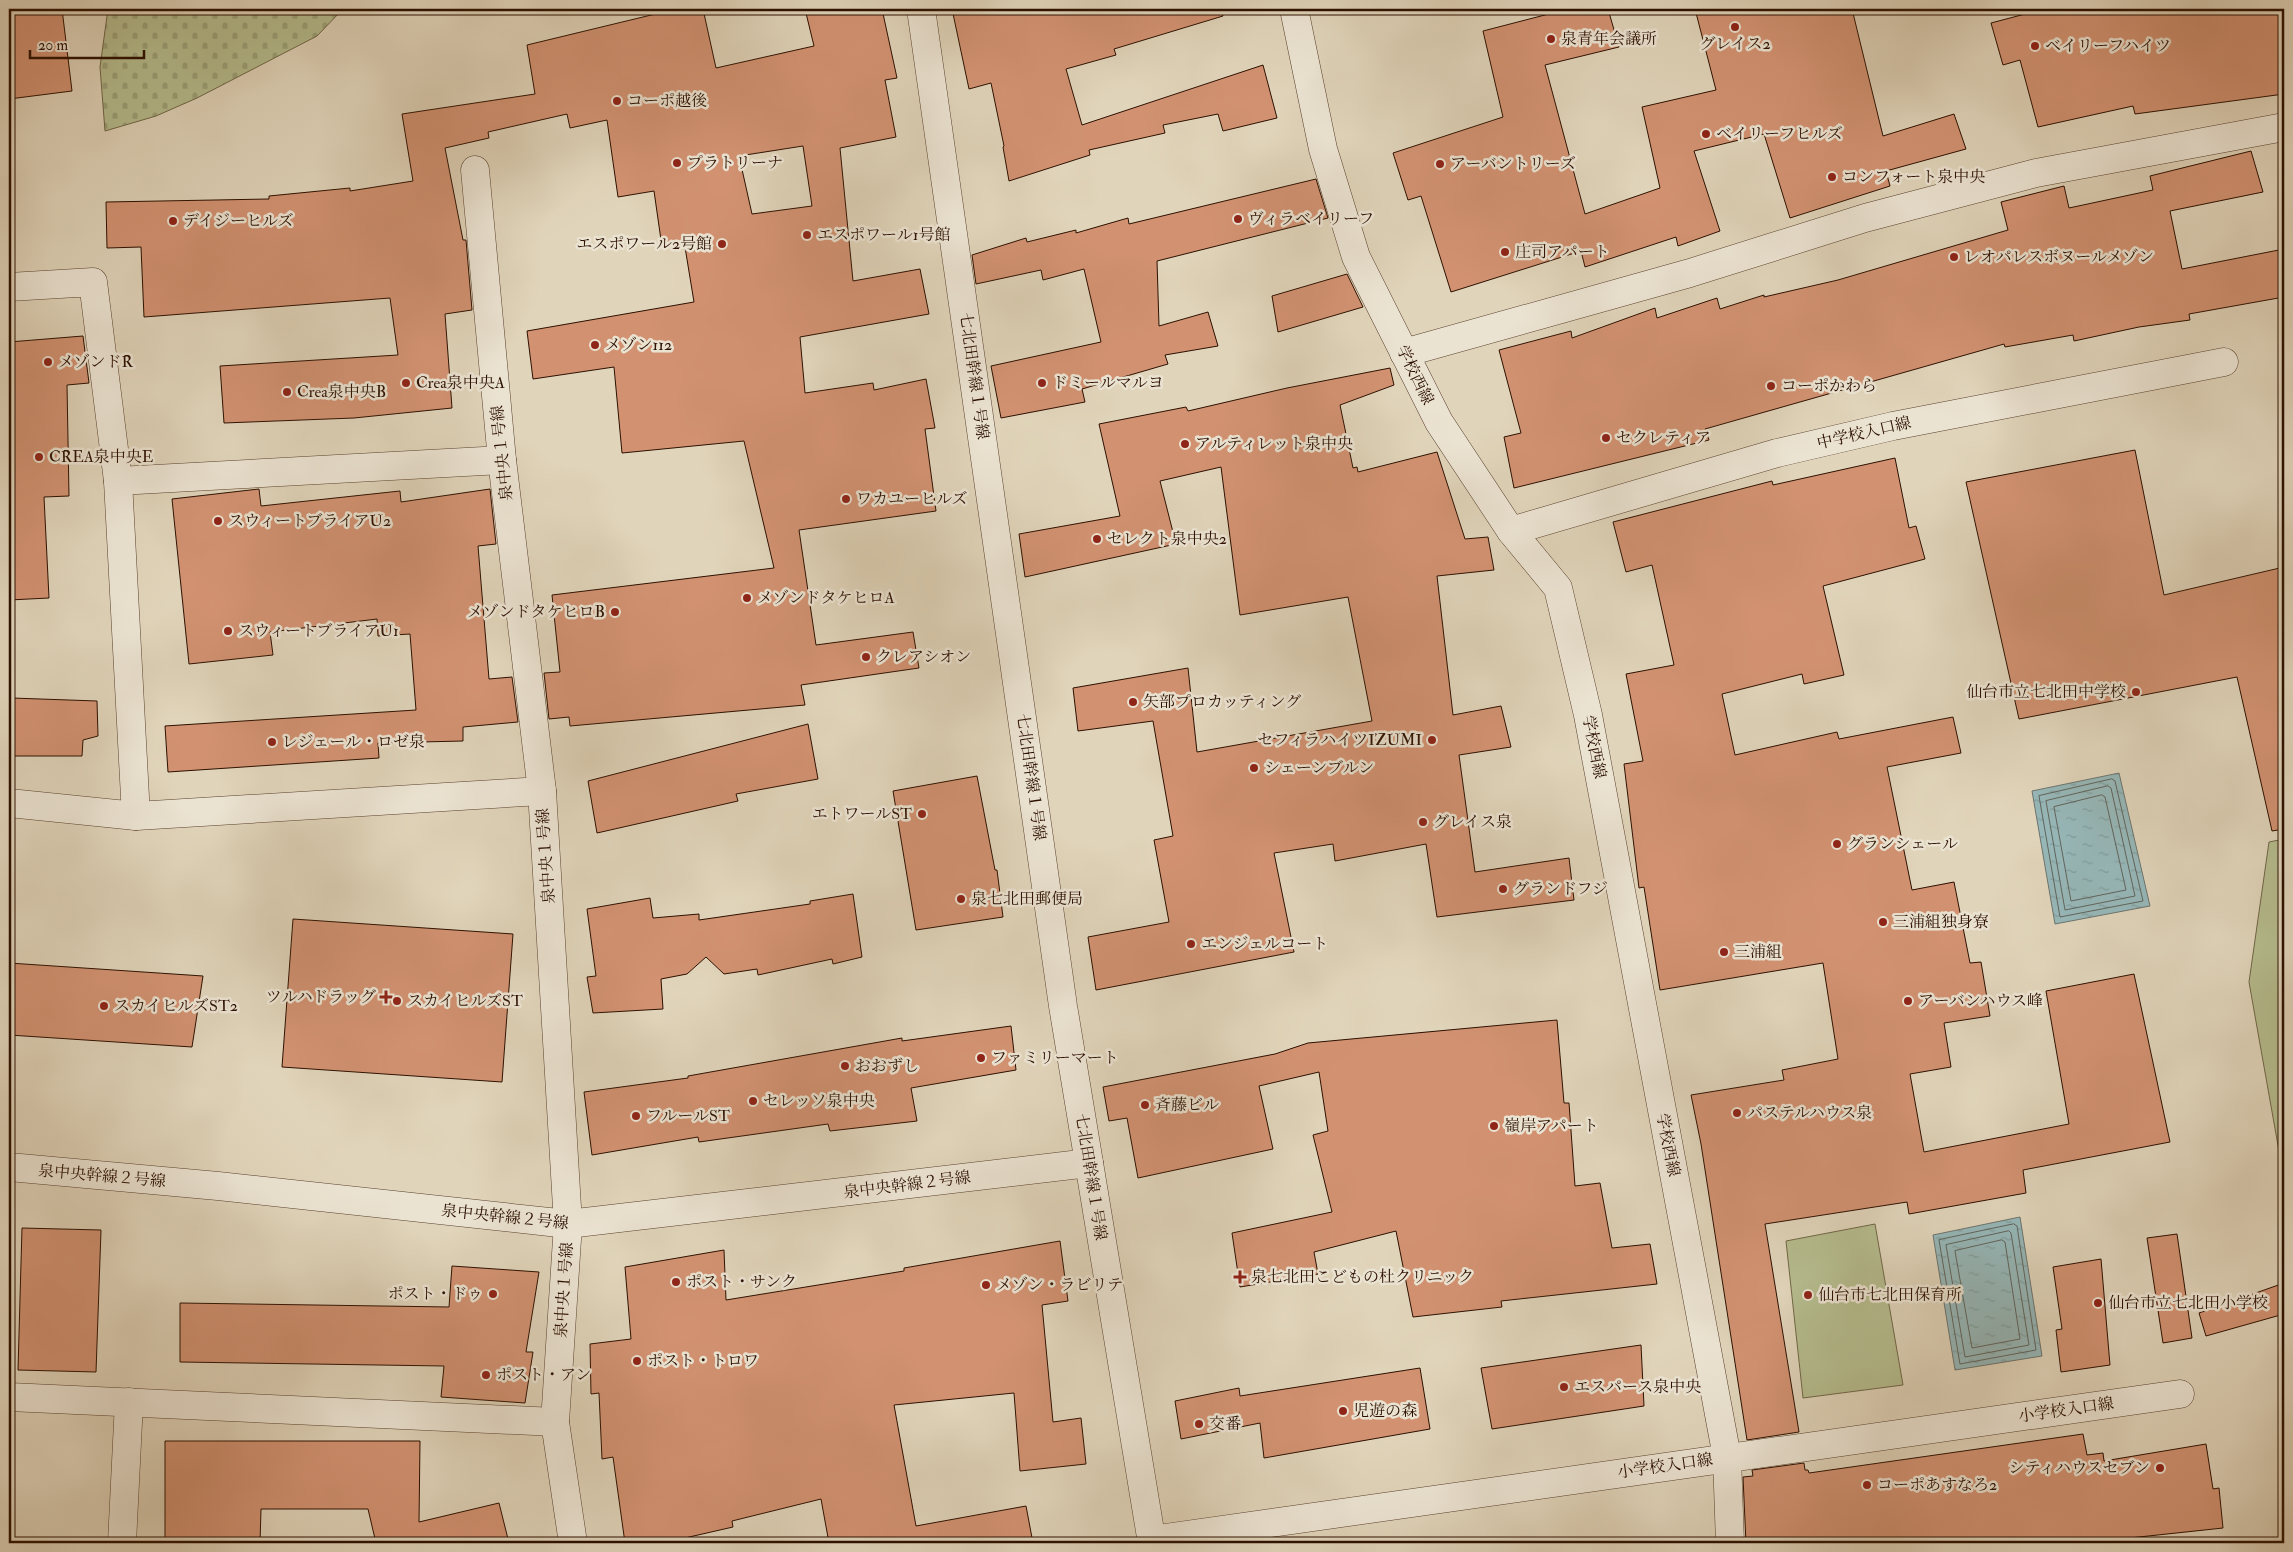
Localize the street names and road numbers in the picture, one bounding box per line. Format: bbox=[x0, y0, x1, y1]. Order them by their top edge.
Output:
street label: 七北田幹線１号線 bbox=[955, 311, 993, 441]
street label: 学校西線 bbox=[1392, 342, 1438, 408]
street label: 泉中央１号線 bbox=[487, 404, 517, 502]
street label: 中学校入口線 bbox=[1815, 412, 1913, 454]
street label: 七北田幹線１号線 bbox=[1012, 712, 1050, 842]
street label: 学校西線 bbox=[1578, 714, 1610, 780]
street label: 泉中央１号線 bbox=[533, 807, 559, 905]
street label: 七北田幹線１号線 bbox=[1071, 1112, 1111, 1242]
street label: 学校西線 bbox=[1652, 1112, 1684, 1178]
street label: 泉中央幹線２号線 bbox=[37, 1160, 167, 1192]
street label: 泉中央幹線２号線 bbox=[842, 1167, 972, 1203]
street label: 泉中央幹線２号線 bbox=[440, 1200, 570, 1234]
street label: 泉中央１号線 bbox=[551, 1241, 577, 1339]
street label: 小学校入口線 bbox=[2017, 1393, 2115, 1427]
street label: 小学校入口線 bbox=[1616, 1449, 1714, 1483]

